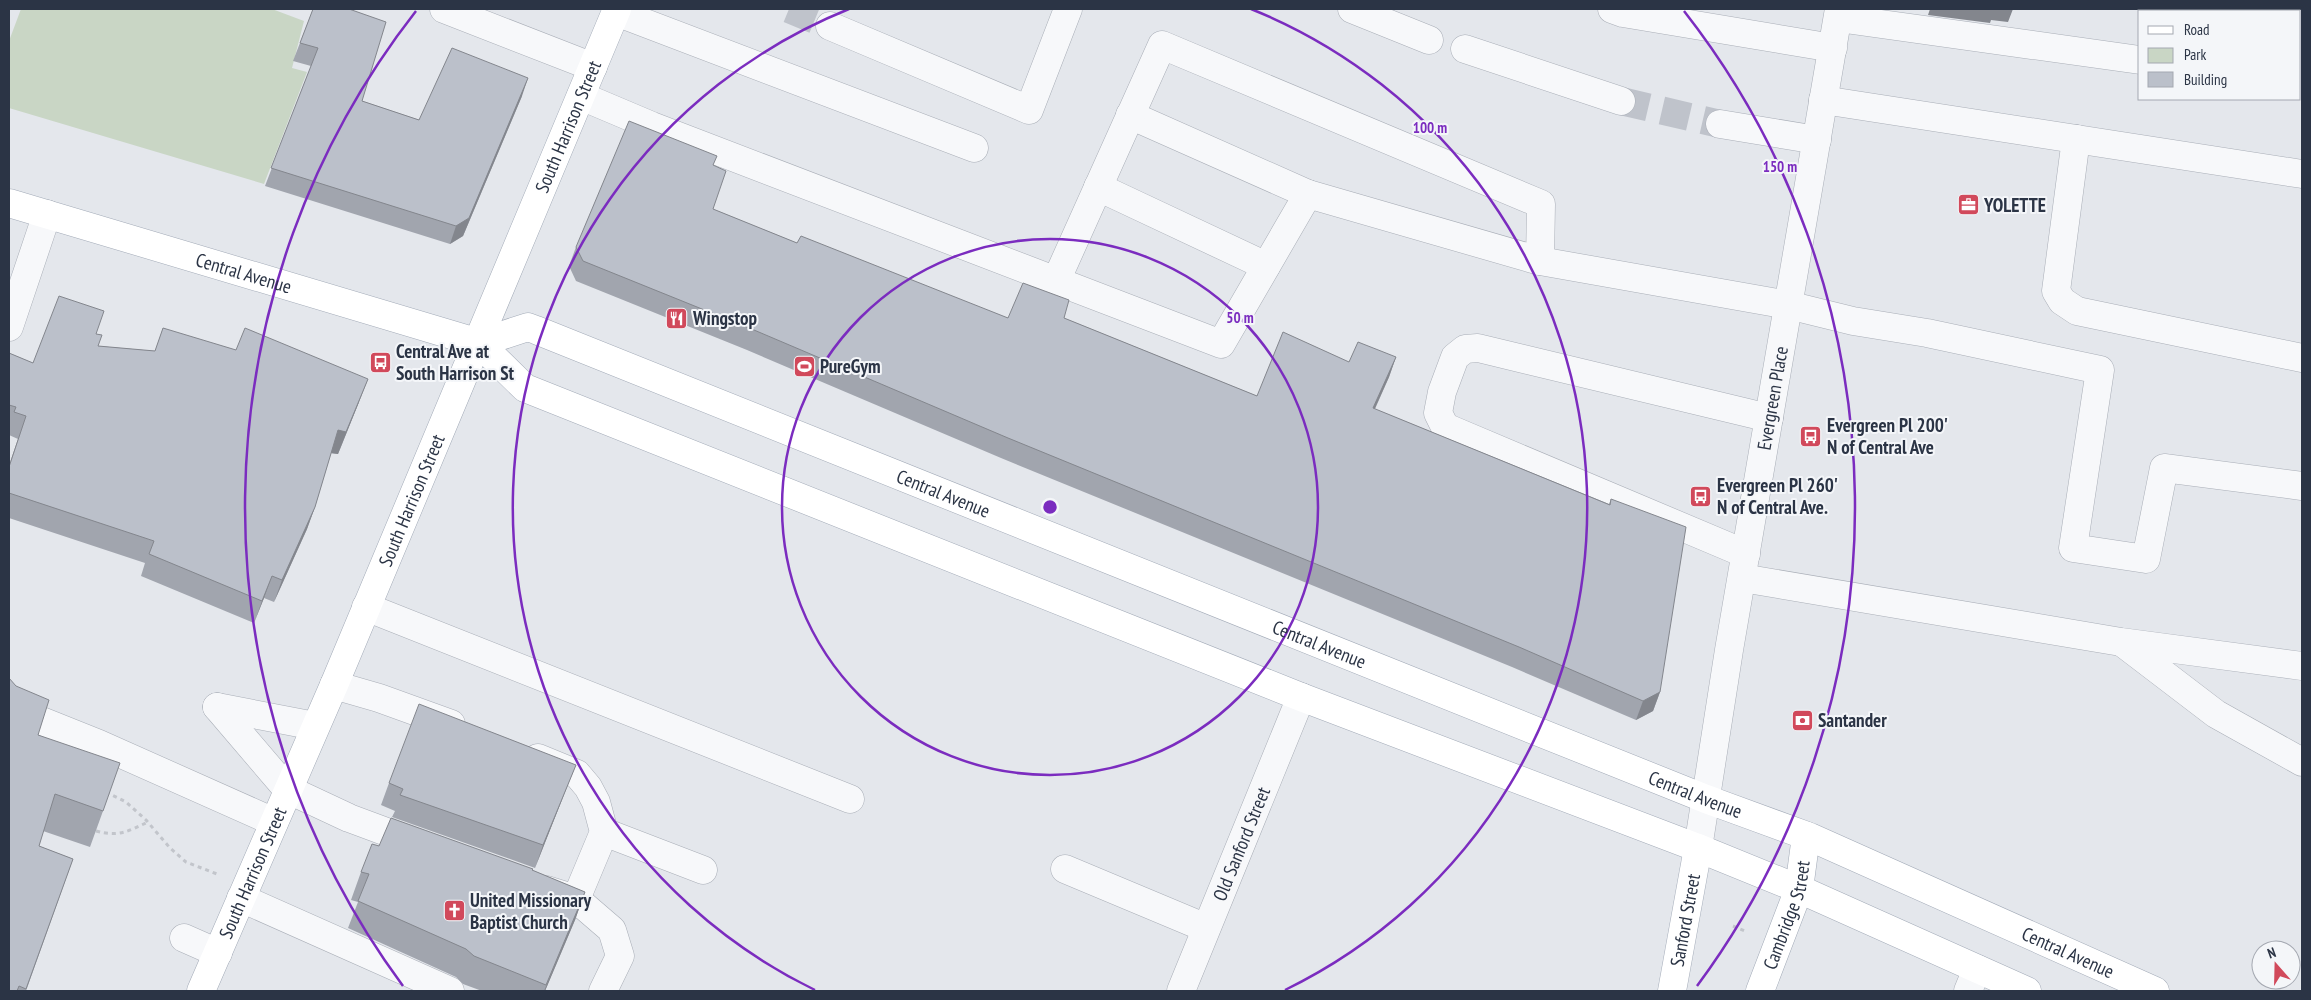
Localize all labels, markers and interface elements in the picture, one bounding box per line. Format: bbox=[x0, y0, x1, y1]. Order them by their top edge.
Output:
legend bbox=[2138, 10, 2301, 100]
text: Road bbox=[2184, 20, 2210, 39]
text: Park bbox=[2184, 45, 2206, 64]
street label: South Harrison Street bbox=[529, 56, 606, 196]
text: Building bbox=[2184, 70, 2227, 89]
text: 100 m bbox=[1413, 118, 1447, 137]
text: 150 m bbox=[1763, 157, 1797, 176]
office icon: YOLETTE bbox=[1956, 193, 1980, 217]
place label: YOLETTE bbox=[1983, 193, 2046, 217]
street label: Central Avenue bbox=[193, 247, 295, 299]
restaurant icon: Wingstop bbox=[665, 306, 689, 330]
place label: Wingstop bbox=[692, 306, 757, 330]
text: 50 m bbox=[1226, 308, 1254, 327]
place label: Central Ave at South Harrison St bbox=[396, 339, 514, 385]
street label: Evergreen Place bbox=[1752, 344, 1793, 452]
bus stop icon: Central Ave at South Harrison St bbox=[368, 350, 392, 374]
sports icon: PureGym bbox=[792, 354, 816, 378]
place label: PureGym bbox=[820, 354, 881, 378]
place label: Evergreen Pl 200' N of Central Ave bbox=[1827, 413, 1948, 459]
bus stop icon: Evergreen Pl 200' N of Central Ave bbox=[1799, 424, 1823, 448]
street label: South Harrison Street bbox=[373, 430, 450, 570]
street label: Central Avenue bbox=[893, 464, 994, 523]
place label: Evergreen Pl 260' N of Central Ave. bbox=[1717, 473, 1838, 519]
bus stop icon: Evergreen Pl 260' N of Central Ave. bbox=[1689, 484, 1713, 508]
centre of rings bbox=[1041, 498, 1059, 516]
street label: Central Avenue bbox=[1269, 615, 1370, 674]
bank icon: Santander bbox=[1790, 708, 1814, 732]
place label: Santander bbox=[1818, 708, 1887, 732]
street label: Central Avenue bbox=[1645, 765, 1746, 823]
street label: Old Sanford Street bbox=[1207, 783, 1275, 904]
street label: South Harrison Street bbox=[213, 803, 292, 942]
street label: Cambridge Street bbox=[1757, 858, 1815, 973]
street label: Sanford Street bbox=[1665, 871, 1705, 969]
place label: United Missionary Baptist Church bbox=[470, 888, 591, 934]
church icon: United Missionary Baptist Church bbox=[442, 899, 466, 923]
street label: Central Avenue bbox=[2018, 921, 2118, 983]
north arrow bbox=[2251, 940, 2301, 990]
text: N bbox=[2265, 943, 2278, 963]

